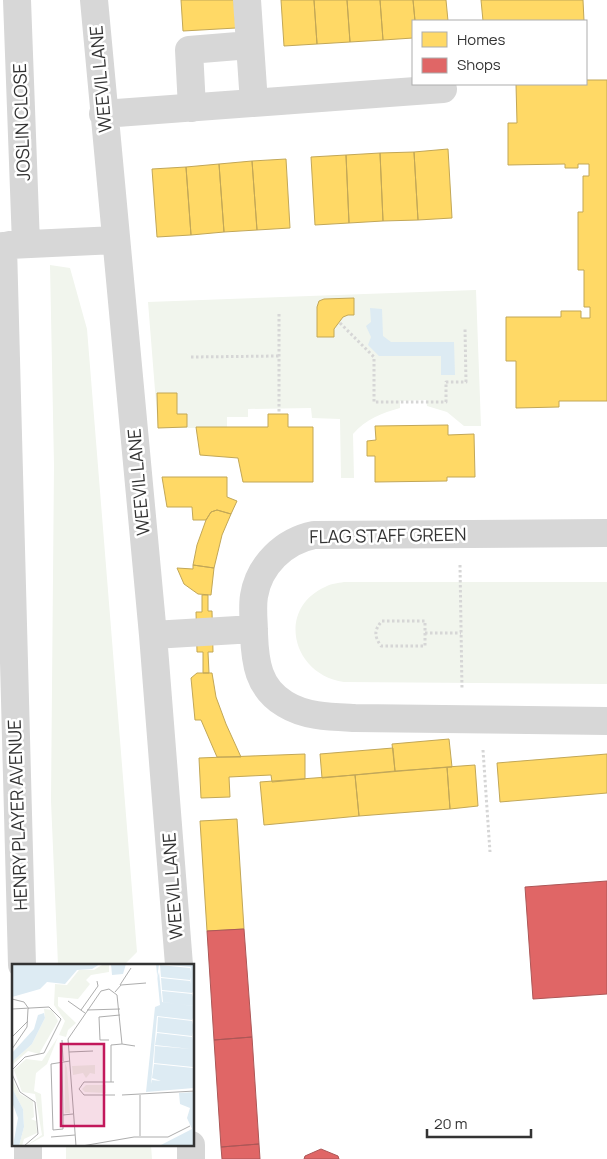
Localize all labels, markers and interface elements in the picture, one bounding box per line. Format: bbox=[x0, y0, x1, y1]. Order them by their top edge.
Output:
legend bbox=[412, 20, 587, 85]
street label: WEEVIL LANE bbox=[83, 24, 117, 134]
text: Homes bbox=[457, 29, 506, 50]
text: Shops bbox=[457, 54, 501, 75]
street label: JOSLIN CLOSE bbox=[7, 63, 35, 181]
street label: WEEVIL LANE bbox=[121, 427, 155, 537]
street label: FLAG STAFF GREEN bbox=[309, 522, 467, 548]
street label: HENRY PLAYER AVENUE bbox=[2, 719, 32, 911]
street label: WEEVIL LANE bbox=[156, 832, 188, 941]
inset map bbox=[12, 964, 195, 1146]
scale bar bbox=[427, 1106, 531, 1138]
text: 20 m bbox=[434, 1113, 467, 1134]

